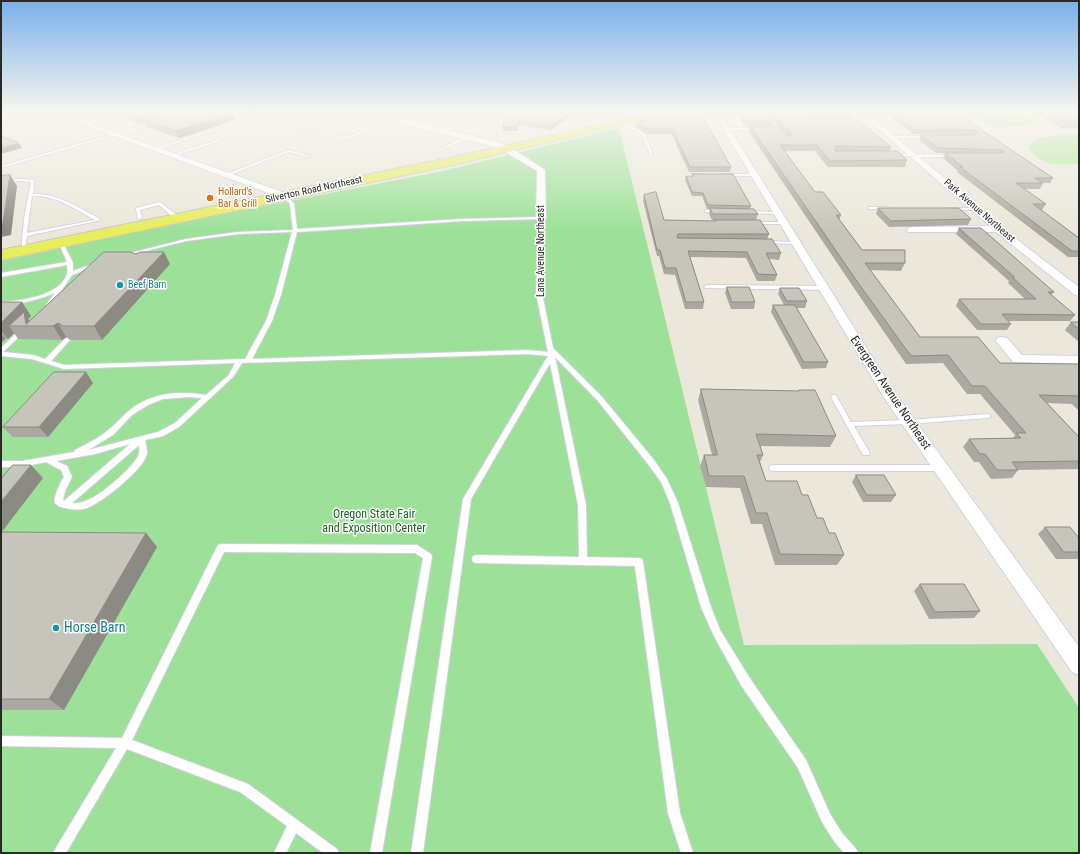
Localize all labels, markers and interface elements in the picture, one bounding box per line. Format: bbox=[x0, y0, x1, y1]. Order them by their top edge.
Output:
street label: Silverton Road Northeast bbox=[265, 174, 363, 206]
street label: Park Avenue Northeast bbox=[941, 177, 1017, 245]
place label: Hollard's Bar & Grill bbox=[218, 186, 257, 210]
marker: Hollard's Bar & Grill bbox=[205, 193, 215, 203]
street label: Lana Avenue Northeast bbox=[535, 205, 547, 297]
place label: Beef Barn bbox=[128, 279, 166, 291]
marker: Beef Barn bbox=[115, 280, 125, 290]
street label: Evergreen Avenue Northeast bbox=[847, 334, 933, 452]
park label: Oregon State Fair and Exposition Center bbox=[322, 508, 426, 536]
place label: Horse Barn bbox=[64, 620, 126, 636]
marker: Horse Barn bbox=[51, 623, 61, 633]

